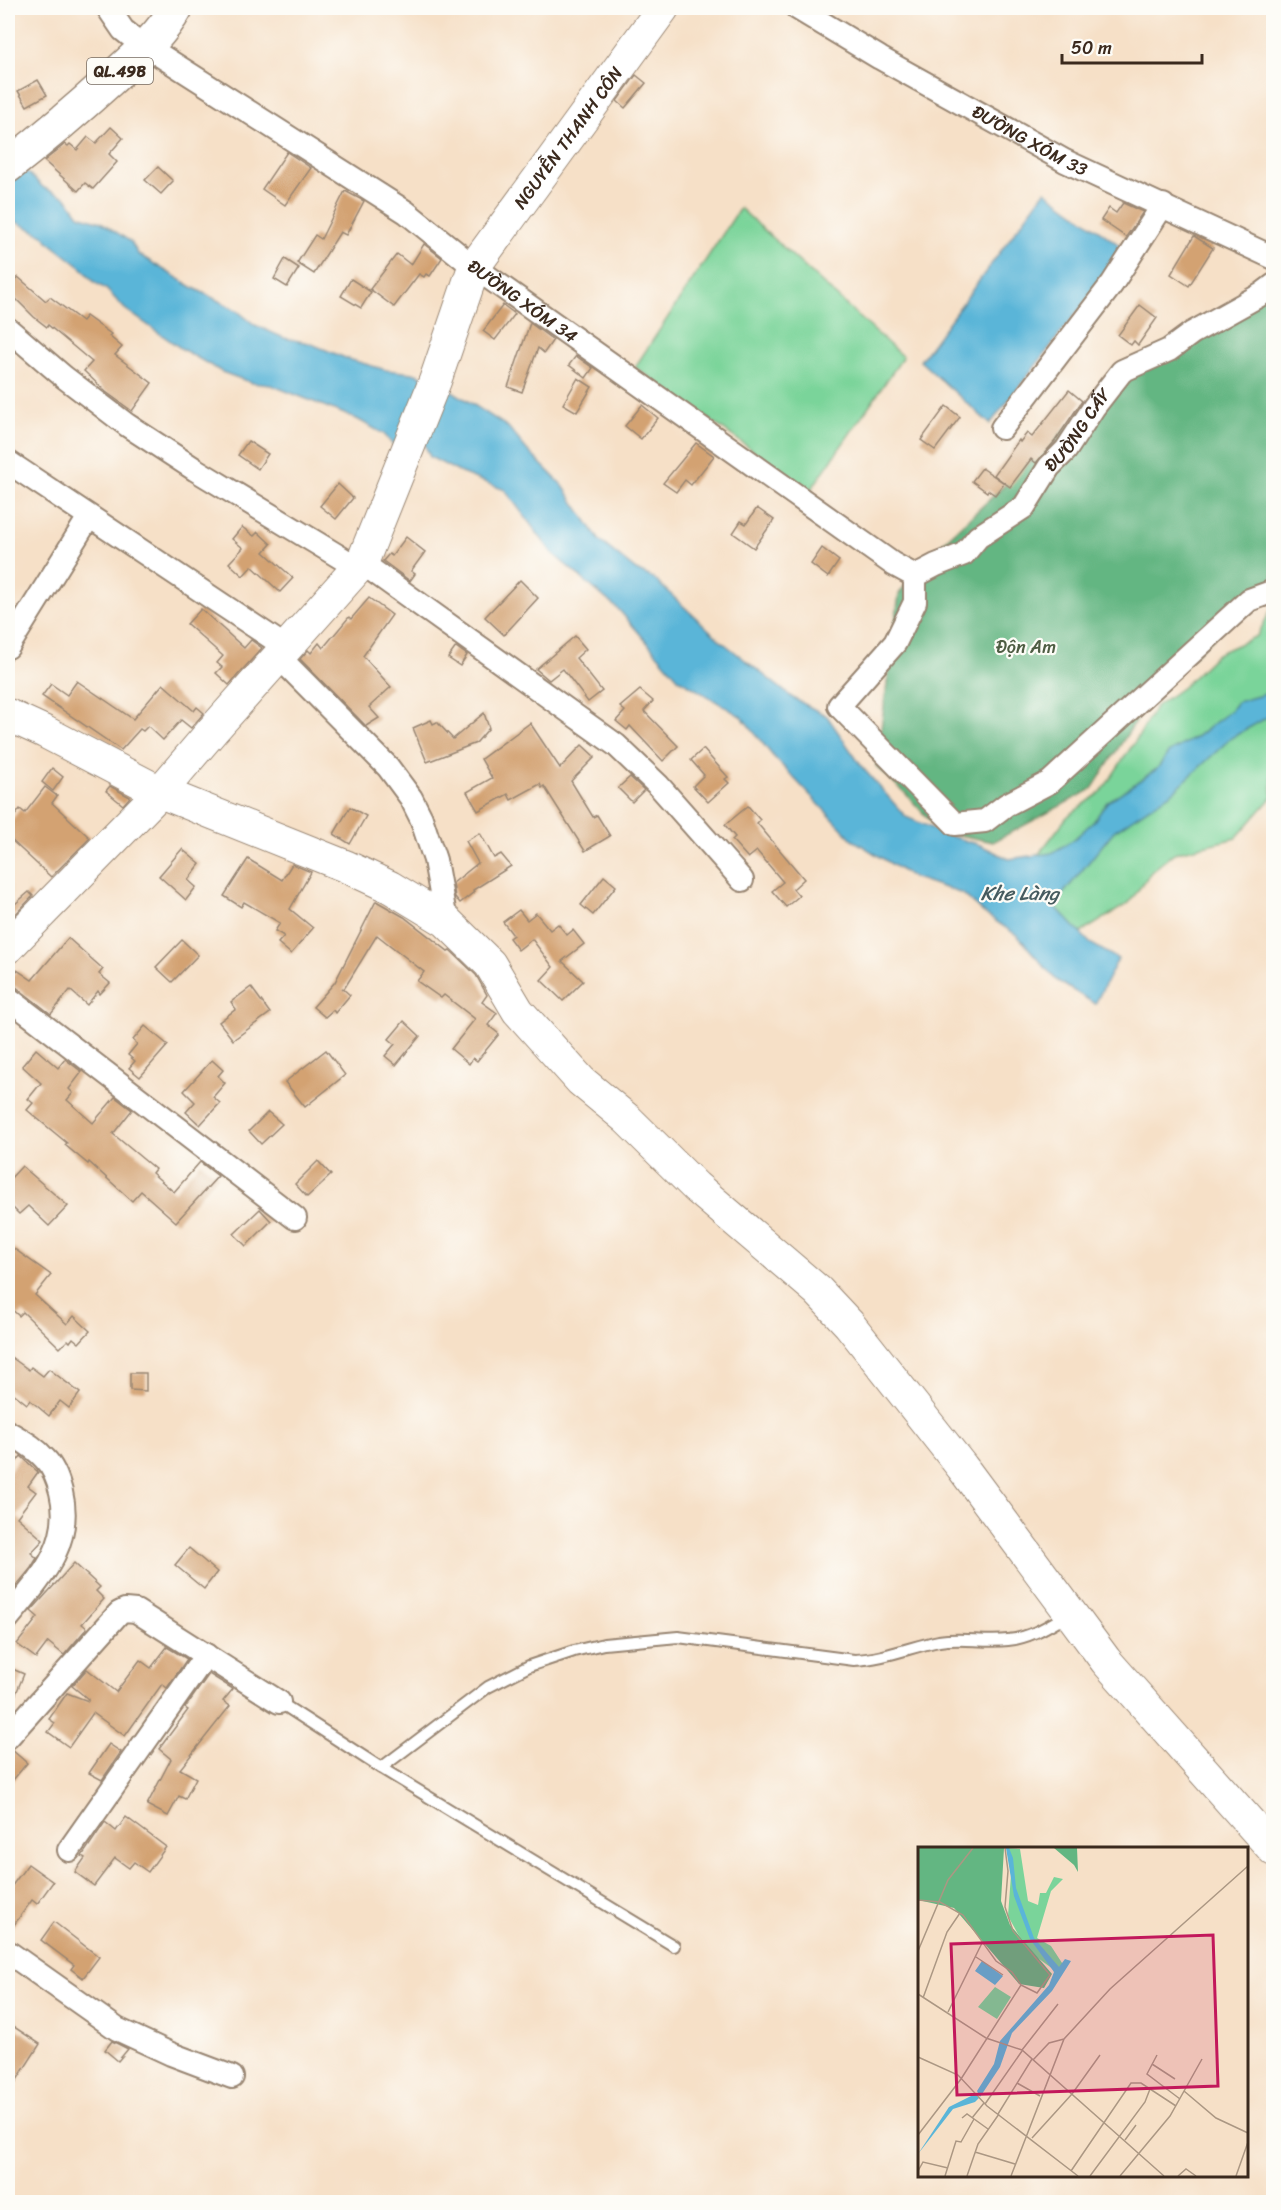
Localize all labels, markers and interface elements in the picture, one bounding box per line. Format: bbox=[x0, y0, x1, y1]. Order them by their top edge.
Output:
scale bar bbox=[1062, 27, 1202, 65]
text: 50 m bbox=[1071, 32, 1112, 64]
road number: QL.49B bbox=[87, 58, 153, 84]
street label: NGUYỄN THANH CÔN bbox=[505, 59, 632, 216]
street label: ĐƯỜNG XÓM 33 bbox=[966, 96, 1093, 185]
street label: ĐƯỜNG XÓM 34 bbox=[460, 251, 584, 352]
street label: ĐƯỜNG CẤY bbox=[1036, 380, 1120, 480]
park label: Độn Am bbox=[996, 631, 1056, 663]
water label: Khe Làng bbox=[981, 876, 1061, 911]
inset map bbox=[918, 1847, 1248, 2177]

